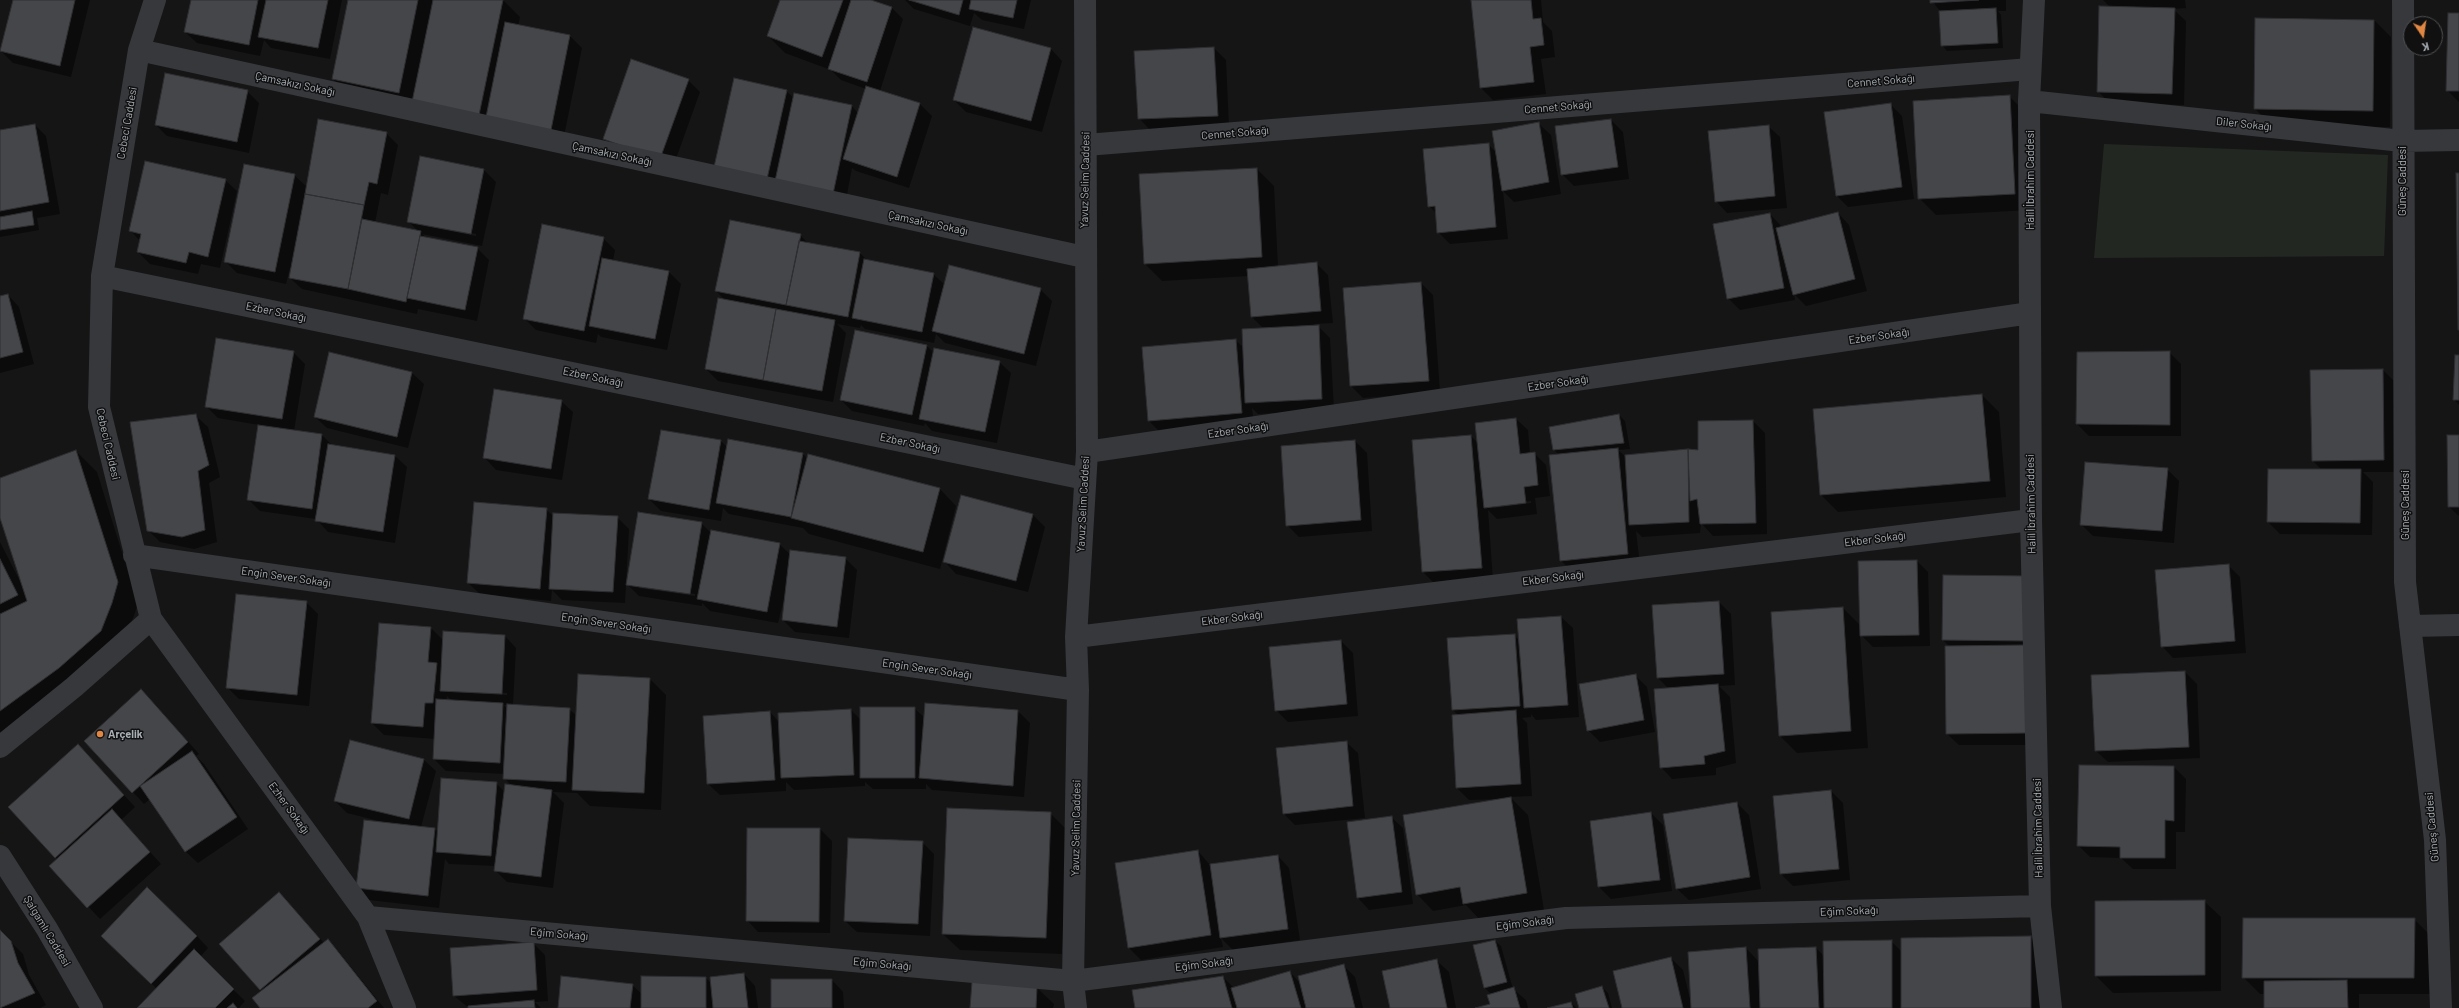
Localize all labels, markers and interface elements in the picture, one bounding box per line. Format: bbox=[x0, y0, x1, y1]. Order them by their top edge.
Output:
north arrow bbox=[2403, 16, 2443, 56]
text: K bbox=[2421, 40, 2430, 54]
street label: Çamsakızı Sokağı bbox=[254, 69, 336, 99]
street label: Cennet Sokağı bbox=[1847, 71, 1915, 91]
street label: Cebeci Caddesi bbox=[114, 86, 140, 160]
street label: Cennet Sokağı bbox=[1524, 97, 1592, 117]
street label: Diler Sokağı bbox=[2216, 115, 2272, 133]
street label: Cennet Sokağı bbox=[1201, 123, 1269, 143]
street label: Halil İbrahim Caddesi bbox=[2023, 130, 2037, 230]
street label: Yavuz Selim Caddesi bbox=[1078, 132, 1092, 228]
street label: Çamsakızı Sokağı bbox=[571, 139, 653, 169]
street label: Güneş Caddesi bbox=[2395, 146, 2409, 216]
street label: Çamsakızı Sokağı bbox=[887, 208, 969, 238]
street label: Ezber Sokağı bbox=[245, 299, 307, 325]
street label: Ezber Sokağı bbox=[1848, 325, 1910, 347]
street label: Ezber Sokağı bbox=[562, 364, 624, 390]
street label: Ezber Sokağı bbox=[1527, 372, 1589, 394]
street label: Cebeci Caddesi bbox=[93, 407, 123, 481]
street label: Ezber Sokağı bbox=[1207, 419, 1269, 441]
street label: Ezber Sokağı bbox=[879, 430, 941, 456]
street label: Halil İbrahim Caddesi bbox=[2024, 454, 2038, 554]
street label: Yavuz Selim Caddesi bbox=[1074, 455, 1092, 553]
street label: Güneş Caddesi bbox=[2398, 470, 2412, 540]
street label: Ekber Sokağı bbox=[1844, 529, 1906, 549]
street label: Engin Sever Sokağı bbox=[240, 564, 332, 590]
street label: Ekber Sokağı bbox=[1522, 568, 1584, 588]
street label: Ekber Sokağı bbox=[1201, 608, 1263, 628]
street label: Engin Sever Sokağı bbox=[560, 610, 652, 636]
street label: Engin Sever Sokağı bbox=[881, 656, 973, 682]
place label: Arçelik bbox=[108, 727, 143, 741]
marker: Arçelik bbox=[95, 729, 105, 739]
street label: Halil İbrahim Caddesi bbox=[2031, 778, 2045, 878]
street label: Ezher Sokağı bbox=[266, 779, 312, 837]
street label: Yavuz Selim Caddesi bbox=[1069, 780, 1083, 876]
street label: Güneş Caddesi bbox=[2422, 792, 2442, 862]
street label: Şalgamlı Caddesi bbox=[21, 893, 73, 969]
street label: Eğim Sokağı bbox=[1820, 903, 1878, 919]
street label: Eğim Sokağı bbox=[1495, 913, 1555, 933]
street label: Eğim Sokağı bbox=[529, 925, 589, 943]
street label: Eğim Sokağı bbox=[1174, 954, 1234, 974]
street label: Eğim Sokağı bbox=[852, 955, 912, 973]

